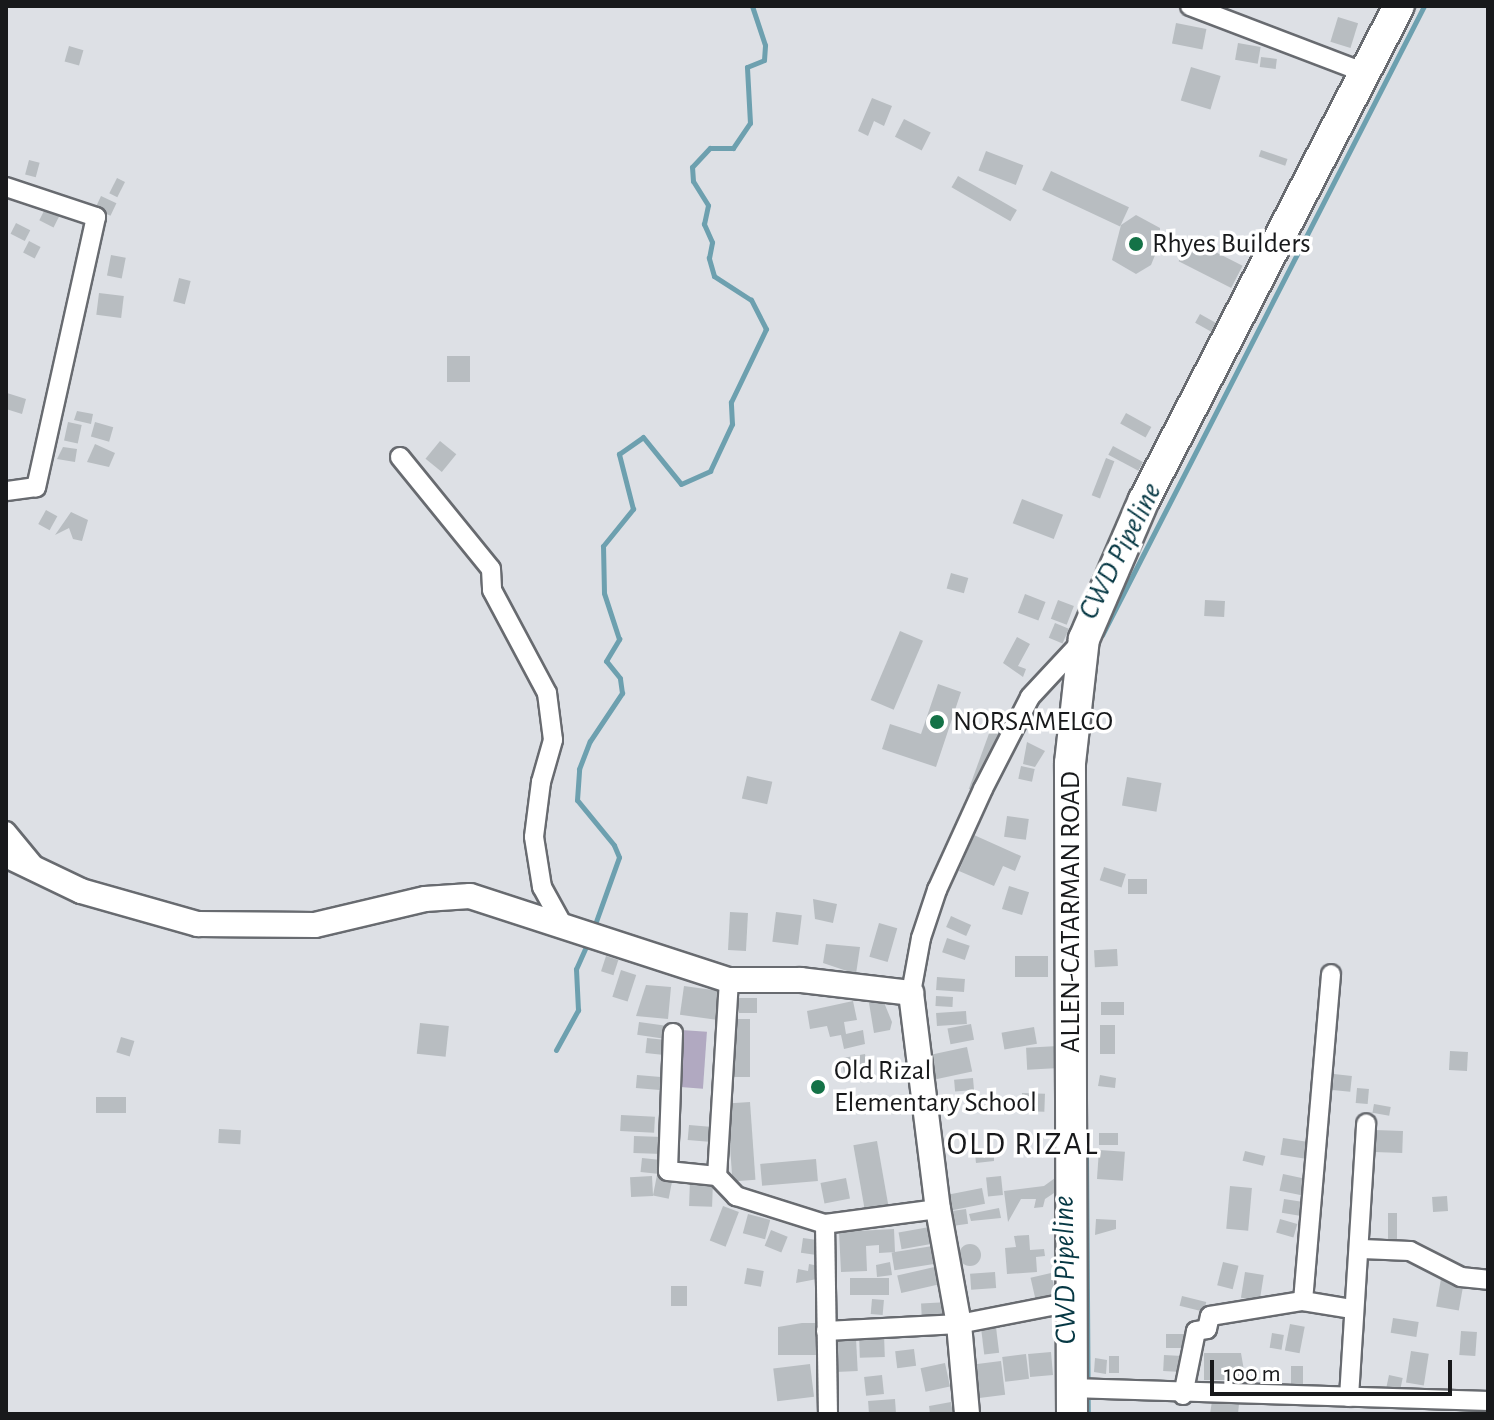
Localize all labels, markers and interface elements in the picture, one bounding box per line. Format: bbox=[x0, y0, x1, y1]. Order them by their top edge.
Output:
place label: Rhyes Builders bbox=[1152, 227, 1311, 261]
marker: Rhyes Builders bbox=[1127, 235, 1145, 253]
water label: CWD Pipeline bbox=[1070, 477, 1170, 625]
place label: NORSAMELCO bbox=[953, 705, 1113, 739]
marker: NORSAMELCO bbox=[928, 713, 946, 731]
street label: ALLEN-CATARMAN ROAD bbox=[1054, 771, 1088, 1053]
place label: Old Rizal Elementary School bbox=[834, 1054, 1037, 1120]
marker: Old Rizal Elementary School bbox=[809, 1078, 827, 1096]
district label: OLD RIZAL bbox=[947, 1125, 1099, 1163]
water label: CWD Pipeline bbox=[1046, 1195, 1084, 1345]
scale bar bbox=[1214, 1344, 1456, 1394]
text: 100 m bbox=[1224, 1362, 1281, 1386]

